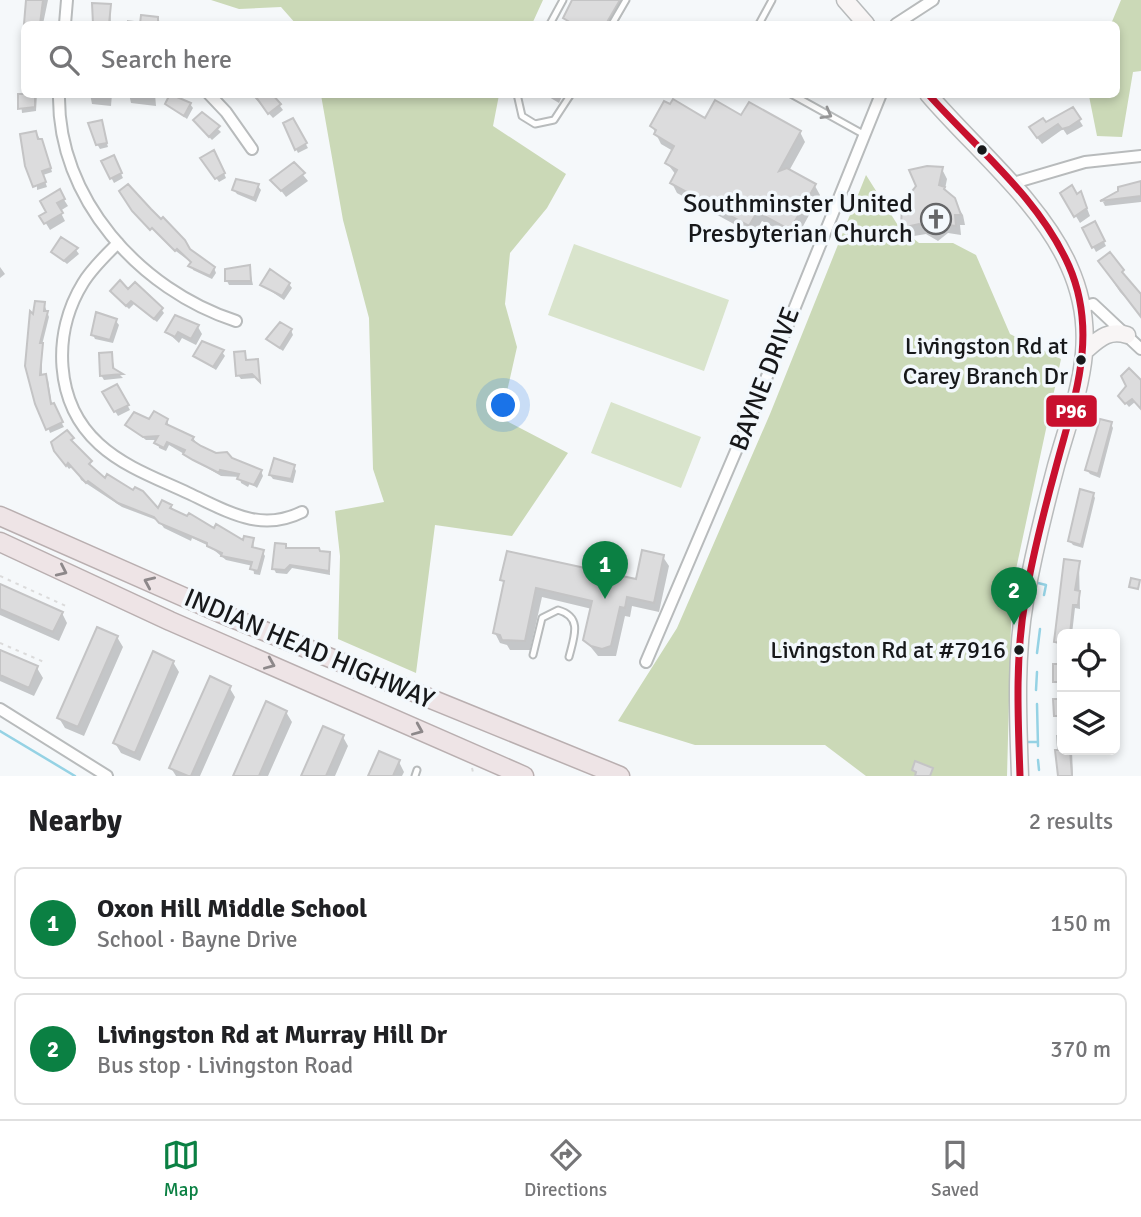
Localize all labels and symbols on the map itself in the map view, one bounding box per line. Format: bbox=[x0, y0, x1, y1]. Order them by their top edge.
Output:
one-way arrow bbox=[820, 106, 832, 119]
unlabelled marker bbox=[975, 143, 989, 157]
place label: Southminster United Presbyterian Church bbox=[683, 188, 913, 250]
church icon: Southminster United Presbyterian Church bbox=[919, 202, 953, 236]
street label: BAYNE DRIVE bbox=[723, 303, 807, 455]
place label: Livingston Rd at Carey Branch Dr bbox=[903, 331, 1068, 391]
marker: Livingston Rd at Carey Branch Dr bbox=[1074, 353, 1088, 367]
your location bbox=[486, 388, 520, 422]
line badge: P96 bbox=[1045, 394, 1098, 428]
text: P96 bbox=[1055, 400, 1087, 424]
pin: 1 bbox=[582, 541, 628, 599]
one-way arrow bbox=[55, 563, 67, 577]
pin: 2 bbox=[991, 567, 1037, 625]
one-way arrow bbox=[144, 576, 156, 590]
street label: INDIAN HEAD HIGHWAY bbox=[179, 582, 439, 716]
place label: Livingston Rd at #7916 bbox=[770, 635, 1006, 665]
marker: Livingston Rd at #7916 bbox=[1012, 643, 1026, 657]
one-way arrow bbox=[262, 656, 275, 670]
one-way arrow bbox=[411, 722, 424, 736]

